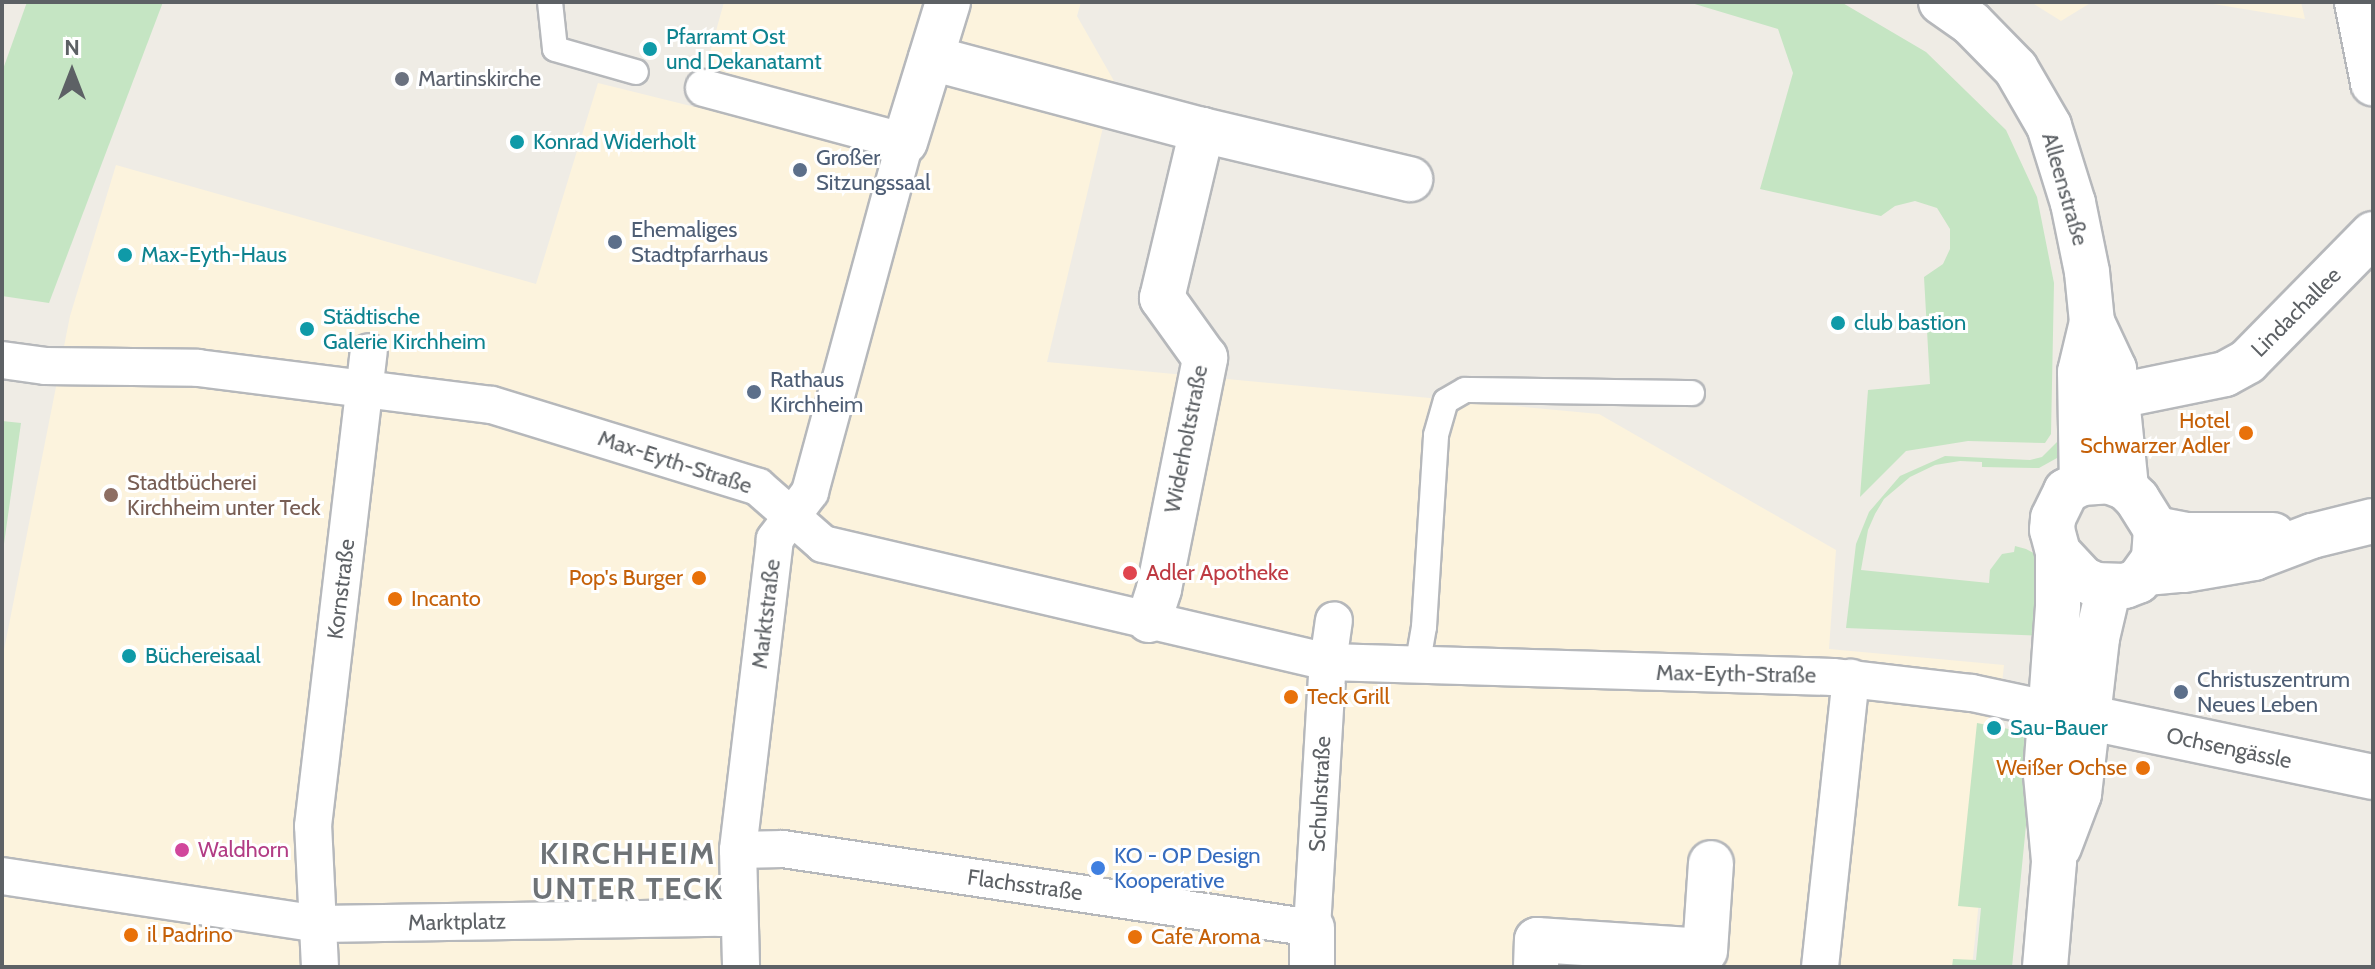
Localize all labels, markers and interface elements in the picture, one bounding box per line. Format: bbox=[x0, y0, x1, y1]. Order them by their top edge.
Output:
place label: Pfarramt Ost und Dekanatamt bbox=[666, 23, 822, 74]
north arrow bbox=[32, 32, 112, 112]
text: N bbox=[64, 34, 80, 61]
marker: Pfarramt Ost und Dekanatamt bbox=[641, 40, 659, 58]
place label: Martinskirche bbox=[418, 66, 541, 92]
marker: Martinskirche bbox=[393, 70, 411, 88]
place label: Konrad Widerholt bbox=[533, 129, 696, 155]
street label: Alleenstraße bbox=[2036, 129, 2094, 249]
marker: Konrad Widerholt bbox=[508, 133, 526, 151]
place label: Großer Sitzungssaal bbox=[816, 144, 930, 196]
marker: Großer Sitzungssaal bbox=[791, 161, 809, 179]
place label: Ehemaliges Stadtpfarrhaus bbox=[631, 216, 768, 268]
marker: Ehemaliges Stadtpfarrhaus bbox=[606, 233, 624, 251]
place label: Max-Eyth-Haus bbox=[141, 242, 287, 268]
marker: Max-Eyth-Haus bbox=[116, 246, 134, 264]
street label: Lindachallee bbox=[2246, 262, 2346, 362]
place label: Städtische Galerie Kirchheim bbox=[323, 303, 486, 354]
place label: club bastion bbox=[1854, 310, 1966, 336]
marker: club bastion bbox=[1829, 314, 1847, 332]
marker: Städtische Galerie Kirchheim bbox=[298, 320, 316, 338]
street label: Widerholtstraße bbox=[1159, 363, 1213, 515]
place label: Rathaus Kirchheim bbox=[770, 366, 863, 418]
marker: Rathaus Kirchheim bbox=[745, 383, 763, 401]
place label: Hotel Schwarzer Adler bbox=[2080, 407, 2230, 458]
marker: Hotel Schwarzer Adler bbox=[2237, 424, 2255, 442]
street label: Max-Eyth-Straße bbox=[595, 425, 755, 499]
place label: Stadtbücherei Kirchheim unter Teck bbox=[127, 469, 321, 520]
marker: Stadtbücherei Kirchheim unter Teck bbox=[102, 486, 120, 504]
street label: Kornstraße bbox=[322, 537, 360, 641]
street label: Marktstraße bbox=[746, 558, 786, 670]
place label: Adler Apotheke bbox=[1146, 560, 1289, 586]
marker: Adler Apotheke bbox=[1121, 564, 1139, 582]
place label: Pop's Burger bbox=[569, 565, 683, 591]
marker: Pop's Burger bbox=[690, 569, 708, 587]
place label: Incanto bbox=[411, 586, 481, 612]
marker: Incanto bbox=[386, 590, 404, 608]
place label: Büchereisaal bbox=[145, 643, 261, 669]
marker: Büchereisaal bbox=[120, 647, 138, 665]
street label: Max-Eyth-Straße bbox=[1656, 659, 1816, 689]
place label: Christuszentrum Neues Leben bbox=[2197, 666, 2350, 718]
marker: Christuszentrum Neues Leben bbox=[2172, 683, 2190, 701]
place label: Teck Grill bbox=[1307, 684, 1390, 710]
marker: Teck Grill bbox=[1282, 688, 1300, 706]
place label: Sau-Bauer bbox=[2010, 715, 2108, 741]
marker: Sau-Bauer bbox=[1985, 719, 2003, 737]
street label: Ochsengässle bbox=[2164, 722, 2294, 774]
street label: Schuhstraße bbox=[1304, 735, 1336, 853]
place label: Weißer Ochse bbox=[1996, 755, 2127, 781]
marker: Weißer Ochse bbox=[2134, 759, 2152, 777]
district label: KIRCHHEIM UNTER TECK bbox=[532, 836, 724, 906]
place label: Waldhorn bbox=[198, 837, 289, 863]
marker: Waldhorn bbox=[173, 841, 191, 859]
place label: KO - OP Design Kooperative bbox=[1114, 842, 1261, 894]
marker: KO - OP Design Kooperative bbox=[1089, 859, 1107, 877]
street label: Flachsstraße bbox=[966, 864, 1084, 906]
street label: Marktplatz bbox=[408, 908, 506, 936]
place label: il Padrino bbox=[147, 922, 233, 948]
place label: Cafe Aroma bbox=[1151, 924, 1260, 950]
marker: il Padrino bbox=[122, 926, 140, 944]
marker: Cafe Aroma bbox=[1126, 928, 1144, 946]

